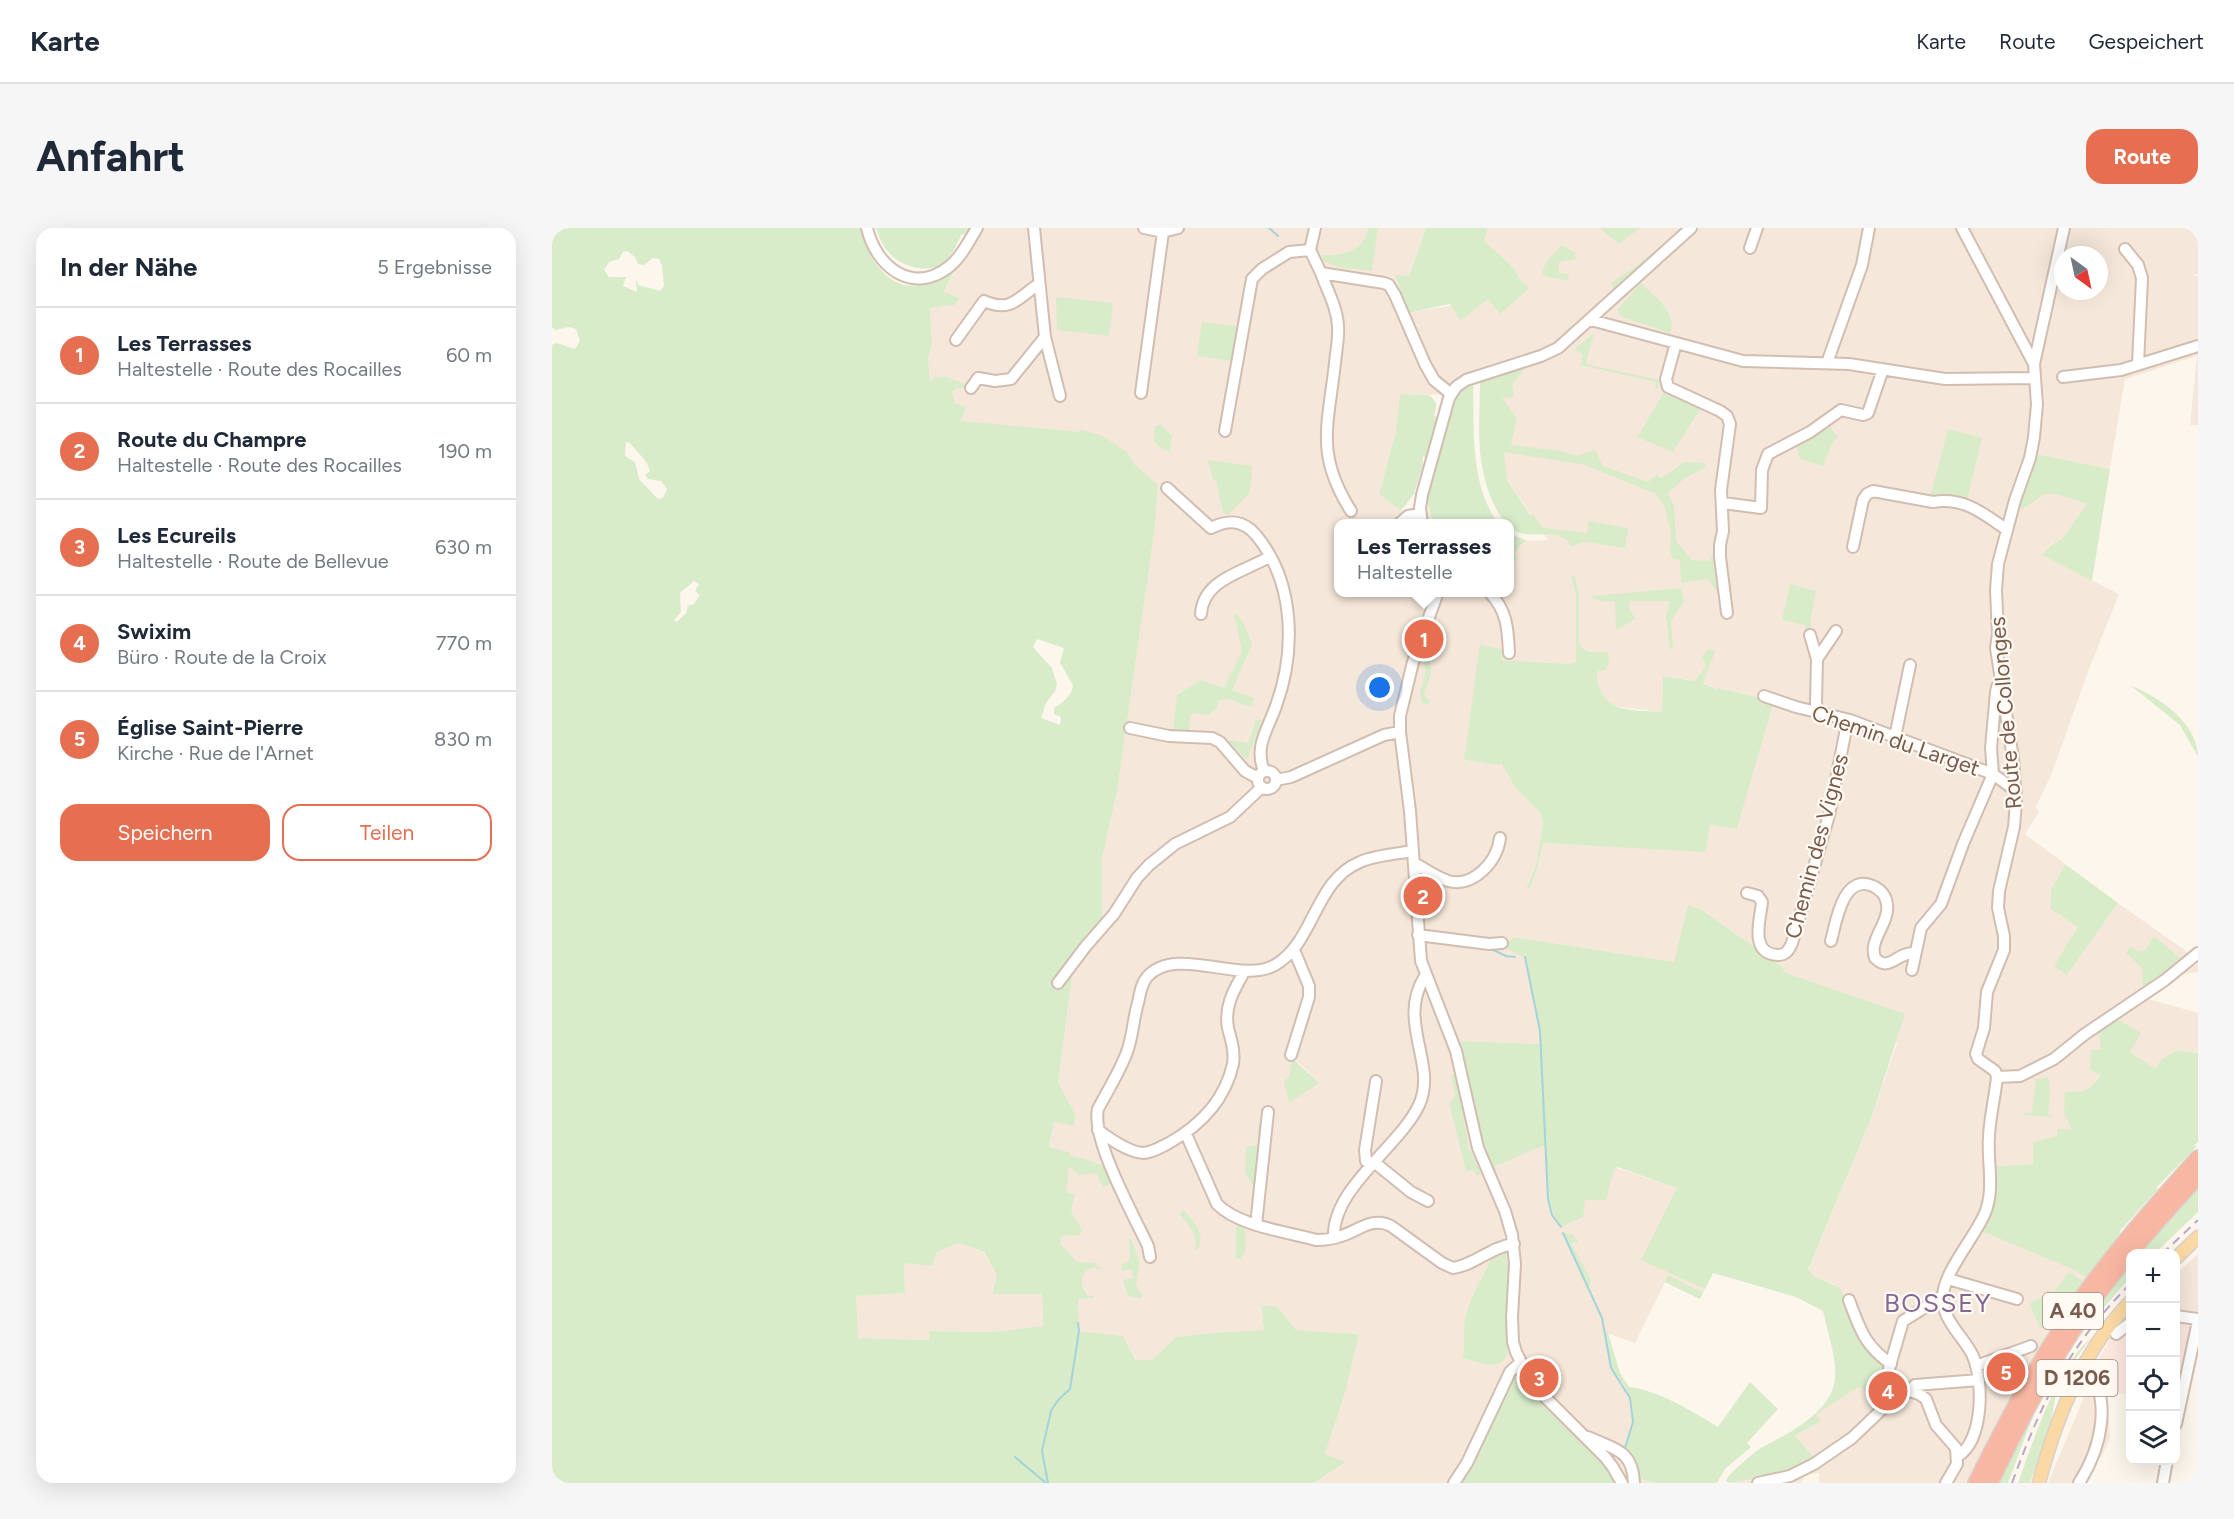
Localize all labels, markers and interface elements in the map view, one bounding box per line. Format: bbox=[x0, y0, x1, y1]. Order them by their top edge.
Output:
text: Karte bbox=[30, 24, 100, 58]
text: Karte bbox=[1916, 29, 1966, 54]
text: Route bbox=[1999, 29, 2055, 54]
text: Gespeichert bbox=[2088, 29, 2204, 54]
button: Route bbox=[2086, 129, 2198, 184]
text: Anfahrt bbox=[36, 131, 185, 182]
north arrow bbox=[2054, 246, 2108, 300]
text: In der Nähe bbox=[60, 251, 197, 283]
text: 5 Ergebnisse bbox=[377, 255, 492, 279]
text: Les Terrasses bbox=[117, 330, 251, 357]
text: 1 bbox=[75, 343, 84, 367]
text: 60 m bbox=[446, 343, 492, 367]
text: Haltestelle · Route des Rocailles bbox=[117, 357, 402, 381]
text: Route du Champre bbox=[117, 426, 307, 453]
text: 2 bbox=[74, 439, 85, 463]
text: 190 m bbox=[438, 439, 492, 463]
text: Haltestelle · Route des Rocailles bbox=[117, 453, 402, 477]
popup bbox=[1334, 519, 1514, 597]
text: Les Ecureils bbox=[117, 522, 236, 549]
text: Les Terrasses bbox=[1357, 533, 1491, 560]
text: 3 bbox=[74, 535, 85, 559]
text: 630 m bbox=[435, 535, 492, 559]
text: Haltestelle · Route de Bellevue bbox=[117, 549, 389, 573]
text: Haltestelle bbox=[1357, 560, 1452, 584]
street label: Route de Collonges bbox=[1984, 615, 2027, 810]
pin: 1 bbox=[1404, 616, 1444, 662]
text: Swixim bbox=[117, 618, 191, 645]
text: 4 bbox=[73, 631, 86, 655]
text: 770 m bbox=[436, 631, 492, 655]
text: Büro · Route de la Croix bbox=[117, 645, 326, 669]
your location bbox=[1365, 673, 1394, 702]
street label: Chemin du Larget bbox=[1808, 699, 1983, 782]
text: Église Saint-Pierre bbox=[117, 714, 303, 741]
text: 5 bbox=[74, 727, 85, 751]
text: 830 m bbox=[434, 727, 492, 751]
text: Kirche · Rue de l'Arnet bbox=[117, 741, 314, 765]
street label: Chemin des Vignes bbox=[1779, 751, 1854, 941]
button: Speichern bbox=[60, 804, 270, 861]
button: Teilen bbox=[282, 804, 492, 861]
pin: 2 bbox=[1404, 874, 1442, 918]
map controls bbox=[2126, 1249, 2180, 1465]
button: + bbox=[2126, 1249, 2180, 1303]
district label: BOSSEY bbox=[1884, 1287, 1992, 1319]
road number: A 40 bbox=[2043, 1293, 2103, 1329]
button: − bbox=[2126, 1303, 2180, 1357]
pin: 5 bbox=[1986, 1350, 2026, 1394]
pin: 3 bbox=[1520, 1356, 1558, 1400]
button: locate bbox=[2126, 1357, 2180, 1411]
road number: D 1206 bbox=[2036, 1360, 2117, 1396]
pin: 4 bbox=[1868, 1368, 1908, 1414]
button: layers bbox=[2126, 1411, 2180, 1465]

